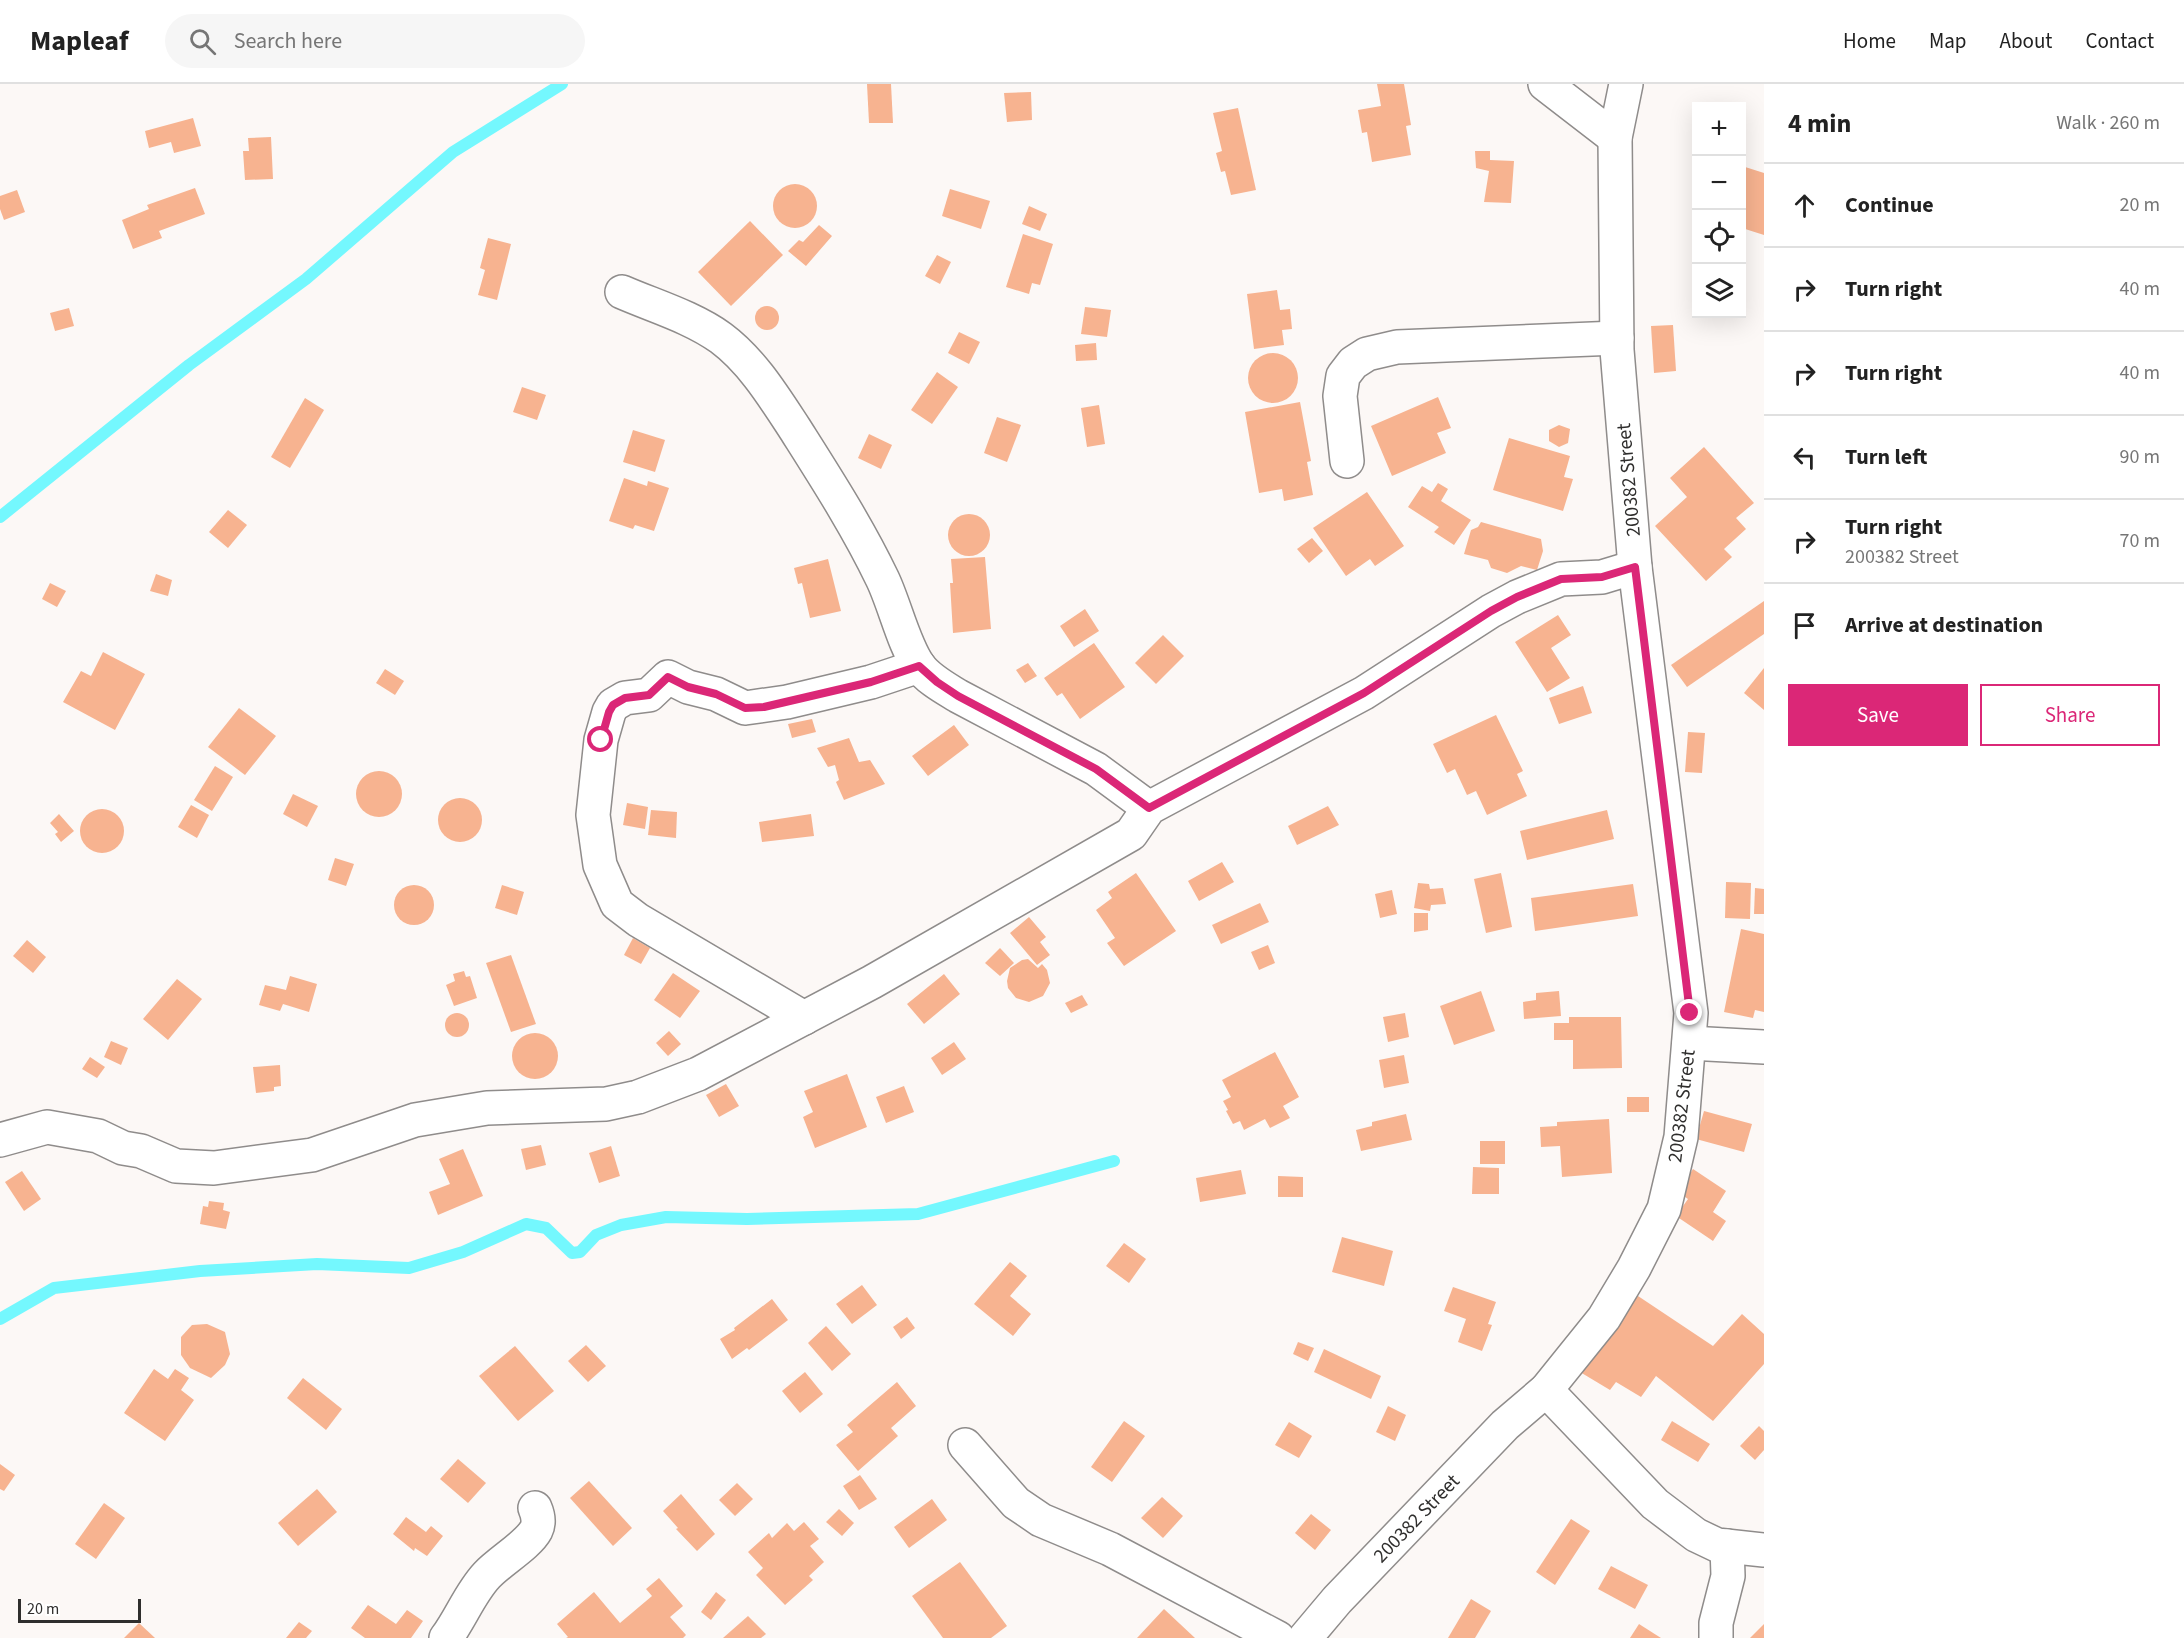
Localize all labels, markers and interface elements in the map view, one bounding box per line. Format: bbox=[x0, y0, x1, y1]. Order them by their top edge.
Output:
search box bbox=[165, 14, 585, 68]
text: Mapleaf bbox=[30, 21, 129, 61]
icon: search bbox=[186, 25, 219, 58]
text: Search here bbox=[234, 25, 342, 57]
text: Home bbox=[1843, 26, 1896, 56]
text: Map bbox=[1929, 26, 1967, 56]
text: About bbox=[2000, 26, 2052, 56]
text: Contact bbox=[2085, 26, 2154, 56]
map controls bbox=[1692, 102, 1746, 318]
button: + bbox=[1692, 102, 1746, 156]
text: 4 min bbox=[1788, 105, 1851, 142]
text: Walk · 260 m bbox=[2056, 109, 2160, 137]
button: − bbox=[1692, 156, 1746, 210]
icon: ahead bbox=[1788, 189, 1821, 222]
text: Continue bbox=[1845, 189, 1934, 221]
text: 20 m bbox=[2120, 191, 2160, 219]
button: locate bbox=[1692, 210, 1746, 264]
button: layers bbox=[1692, 264, 1746, 318]
icon: right bbox=[1788, 273, 1821, 306]
text: Turn right bbox=[1845, 273, 1942, 305]
text: 40 m bbox=[2120, 275, 2160, 303]
icon: right bbox=[1788, 357, 1821, 390]
text: Turn right bbox=[1845, 357, 1942, 389]
text: 40 m bbox=[2120, 359, 2160, 387]
street label: 200382 Street bbox=[1610, 422, 1648, 538]
icon: left bbox=[1788, 441, 1821, 474]
text: Turn left bbox=[1845, 441, 1927, 473]
text: 90 m bbox=[2120, 443, 2160, 471]
text: Turn right bbox=[1845, 511, 1942, 543]
icon: right bbox=[1788, 525, 1821, 558]
text: 70 m bbox=[2120, 527, 2160, 555]
text: 200382 Street bbox=[1845, 543, 1959, 571]
icon: arrive bbox=[1788, 609, 1821, 642]
text: Arrive at destination bbox=[1845, 609, 2043, 641]
button: Save bbox=[1788, 684, 1968, 746]
button: Share bbox=[1980, 684, 2160, 746]
route start bbox=[587, 726, 613, 752]
route end bbox=[1676, 999, 1702, 1025]
street label: 200382 Street bbox=[1661, 1048, 1703, 1164]
street label: 200382 Street bbox=[1367, 1468, 1466, 1569]
scale bar bbox=[18, 1596, 141, 1624]
text: 20 m bbox=[27, 1598, 59, 1620]

